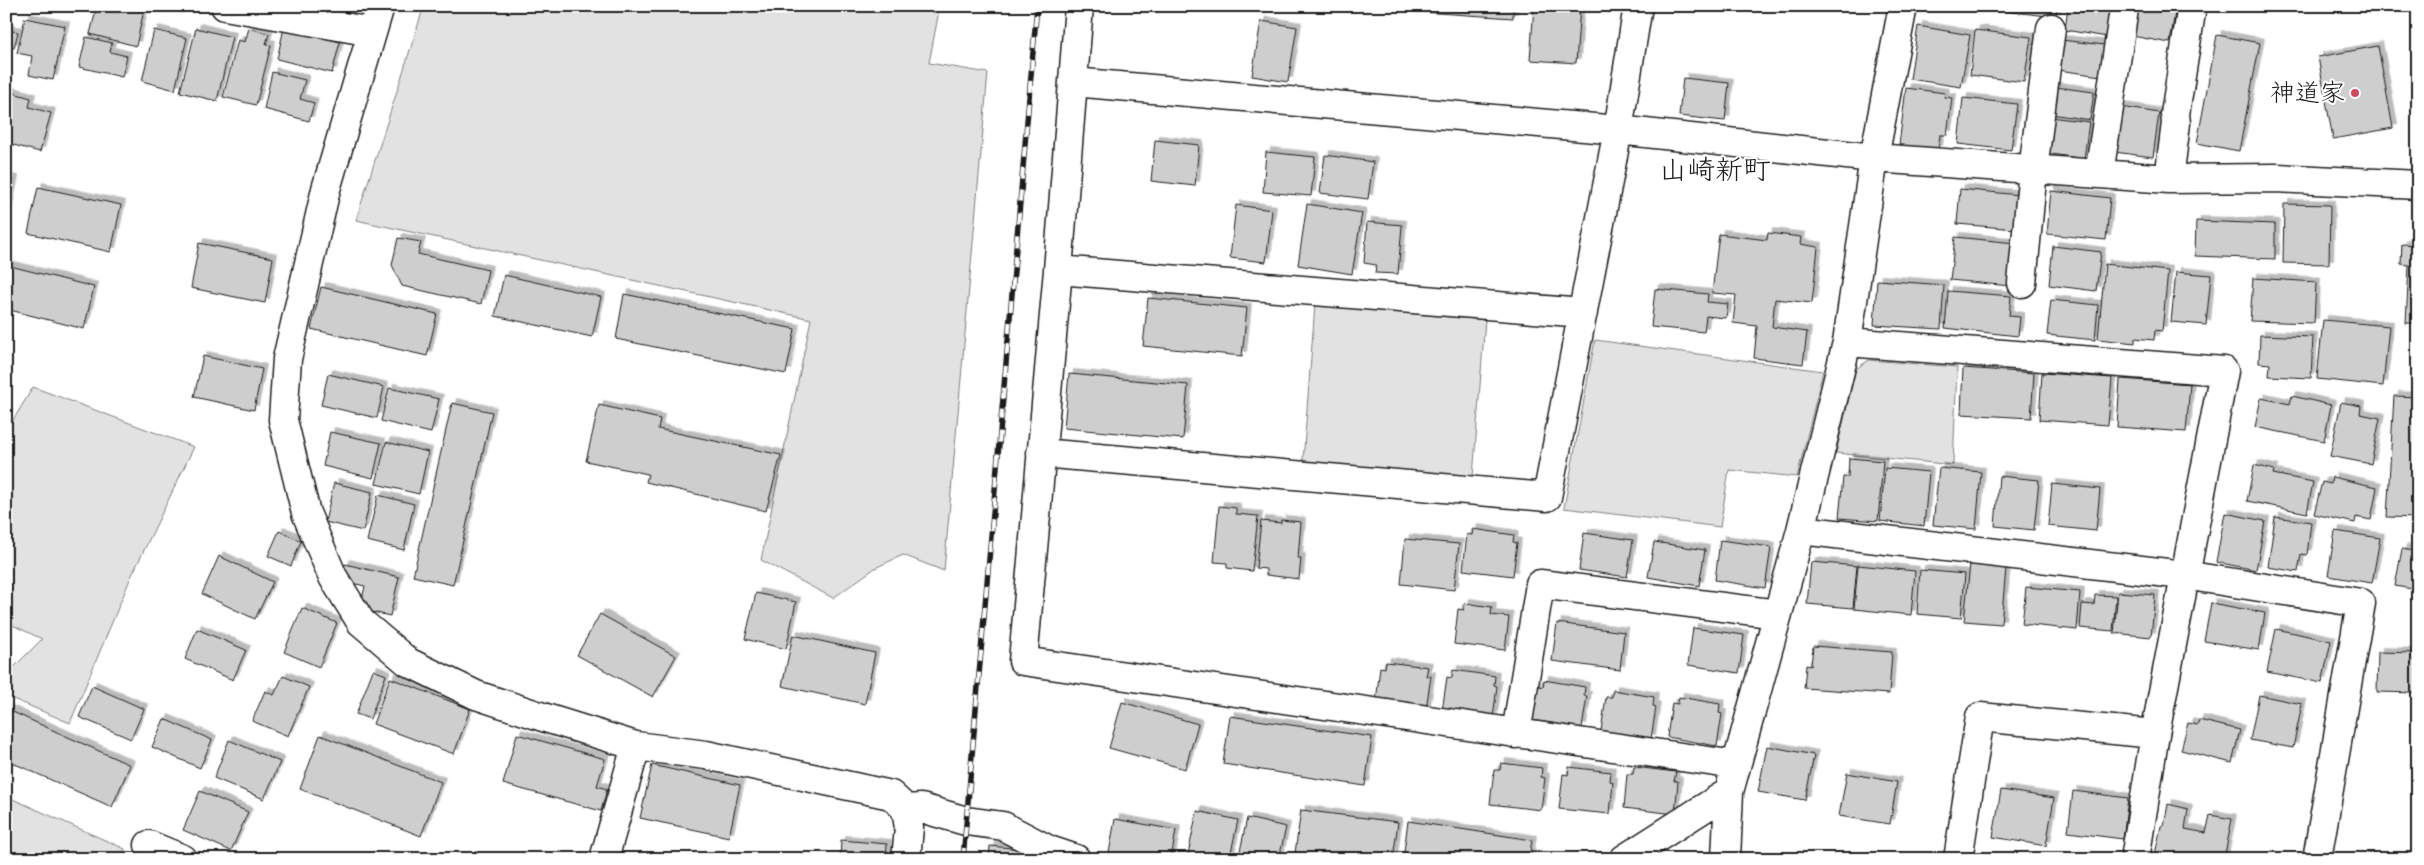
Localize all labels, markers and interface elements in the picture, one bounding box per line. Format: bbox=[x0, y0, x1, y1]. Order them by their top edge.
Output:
place label: 神道家 bbox=[2270, 77, 2345, 109]
marker: 神道家 bbox=[2349, 87, 2361, 99]
district label: 山崎新町 bbox=[1659, 152, 1771, 187]

